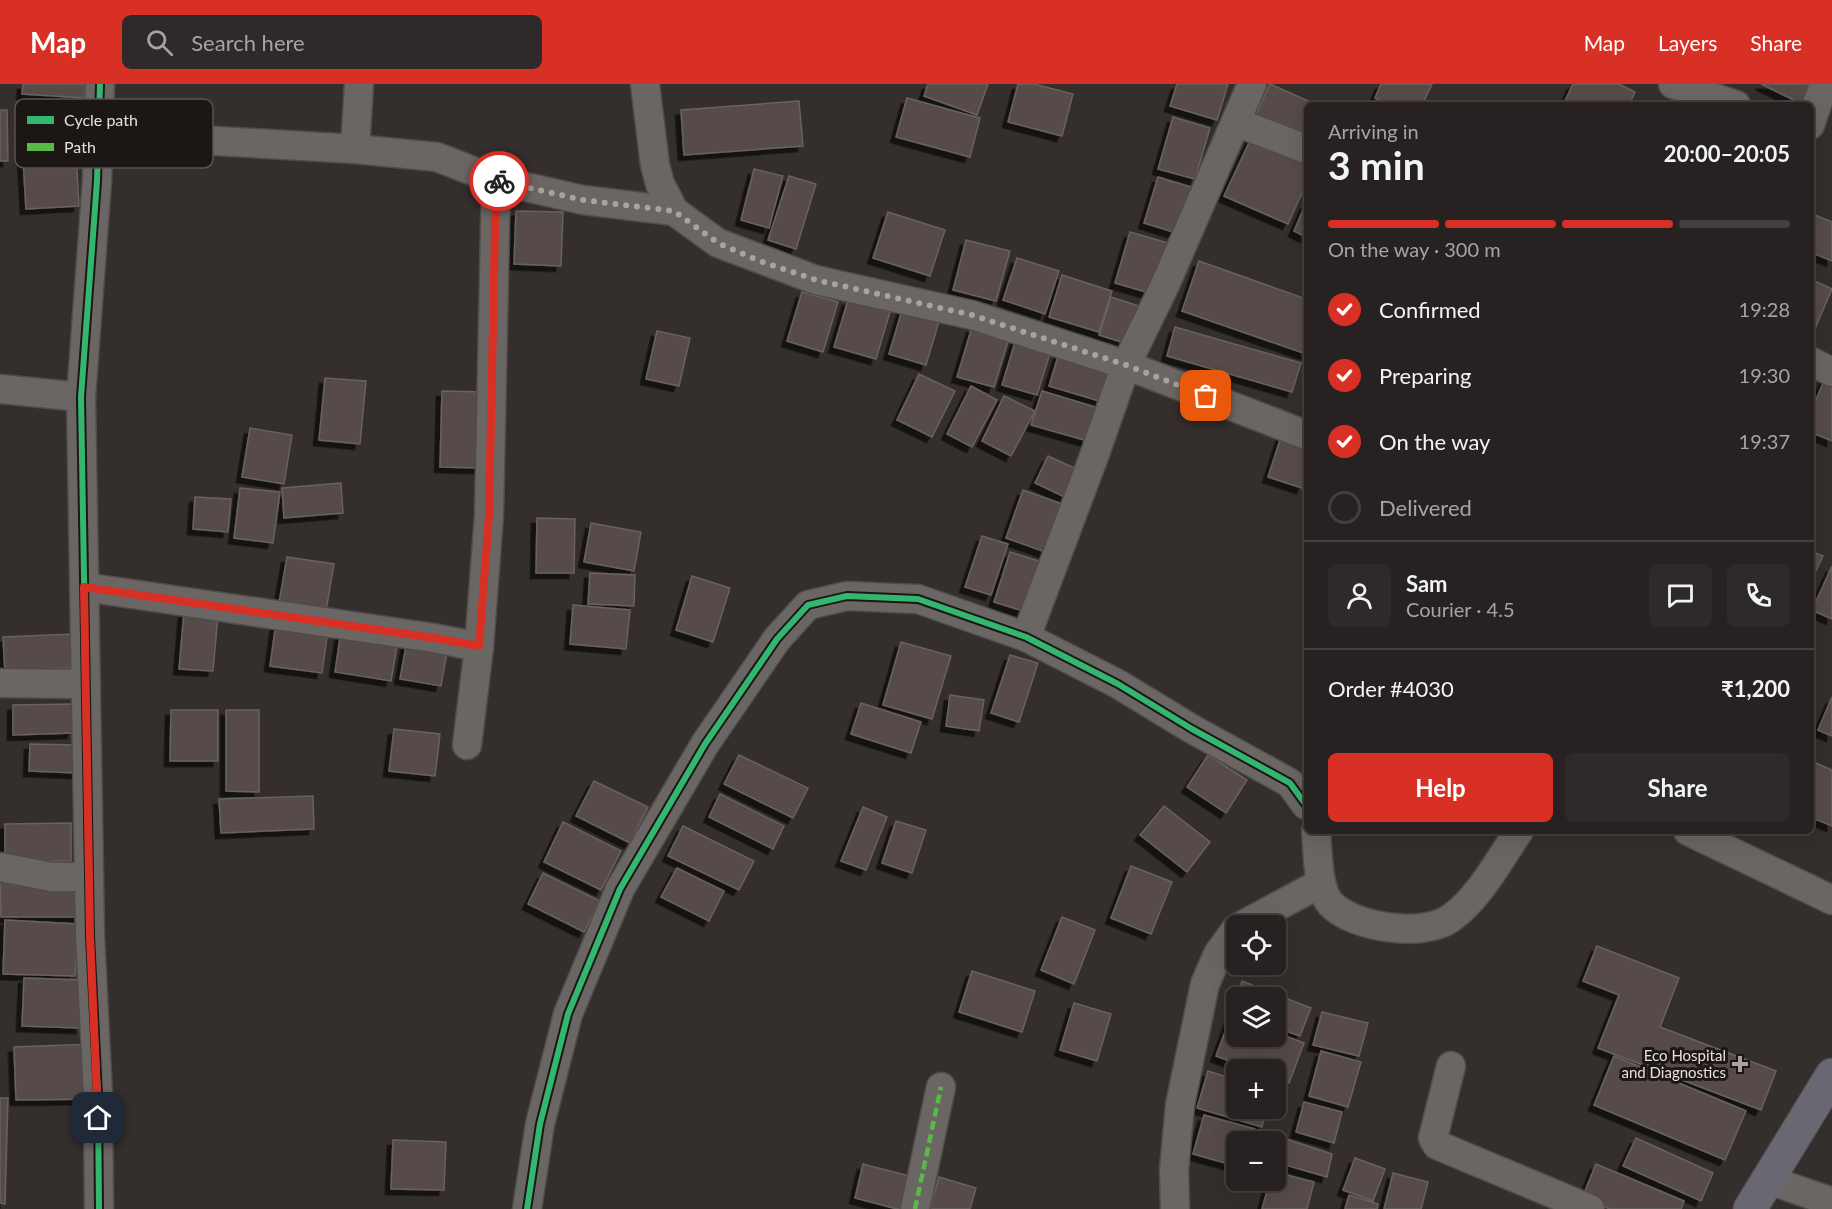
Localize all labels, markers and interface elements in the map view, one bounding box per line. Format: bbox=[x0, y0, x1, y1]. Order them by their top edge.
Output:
search box bbox=[122, 15, 542, 69]
text: Map bbox=[30, 25, 86, 59]
icon: search bbox=[143, 26, 176, 59]
text: Search here bbox=[191, 29, 305, 56]
text: Map bbox=[1584, 30, 1625, 55]
text: Layers bbox=[1658, 30, 1717, 55]
text: Share bbox=[1750, 30, 1802, 55]
legend bbox=[15, 99, 213, 168]
text: Cycle path bbox=[64, 110, 138, 129]
text: Arriving in bbox=[1328, 119, 1419, 143]
text: Path bbox=[64, 137, 96, 156]
text: 20:00–20:05 bbox=[1664, 140, 1790, 167]
text: 3 min bbox=[1328, 142, 1425, 188]
courier bbox=[469, 151, 529, 211]
icon: bike bbox=[483, 165, 516, 198]
text: On the way · 300 m bbox=[1328, 237, 1501, 261]
icon: check bbox=[1328, 293, 1361, 326]
text: Confirmed bbox=[1379, 296, 1481, 323]
text: 19:28 bbox=[1739, 297, 1790, 321]
icon: check bbox=[1328, 359, 1361, 392]
text: Preparing bbox=[1379, 362, 1471, 389]
text: 19:30 bbox=[1739, 363, 1790, 387]
pin bbox=[1180, 370, 1231, 421]
icon: bag bbox=[1189, 379, 1222, 412]
icon: check bbox=[1328, 425, 1361, 458]
text: On the way bbox=[1379, 428, 1490, 455]
text: 19:37 bbox=[1739, 429, 1790, 453]
text: Delivered bbox=[1379, 494, 1472, 521]
button: person bbox=[1328, 564, 1391, 627]
button: chat bbox=[1649, 564, 1712, 627]
button: phone bbox=[1727, 564, 1790, 627]
text: Sam bbox=[1406, 570, 1448, 597]
text: Courier · 4.5 bbox=[1406, 597, 1515, 621]
text: Order #4030 bbox=[1328, 675, 1454, 702]
text: ₹1,200 bbox=[1721, 675, 1790, 702]
button: Help bbox=[1328, 753, 1553, 822]
button: Share bbox=[1565, 753, 1790, 822]
map controls bbox=[1226, 915, 1286, 1191]
button: locate bbox=[1226, 915, 1286, 975]
button: layers bbox=[1226, 987, 1286, 1047]
place label: Eco Hospital and Diagnostics bbox=[1622, 1046, 1726, 1081]
marker: Eco Hospital and Diagnostics bbox=[1731, 1055, 1749, 1073]
button: + bbox=[1226, 1059, 1286, 1119]
pin bbox=[72, 1092, 123, 1143]
icon: home bbox=[81, 1101, 114, 1134]
button: − bbox=[1226, 1131, 1286, 1191]

